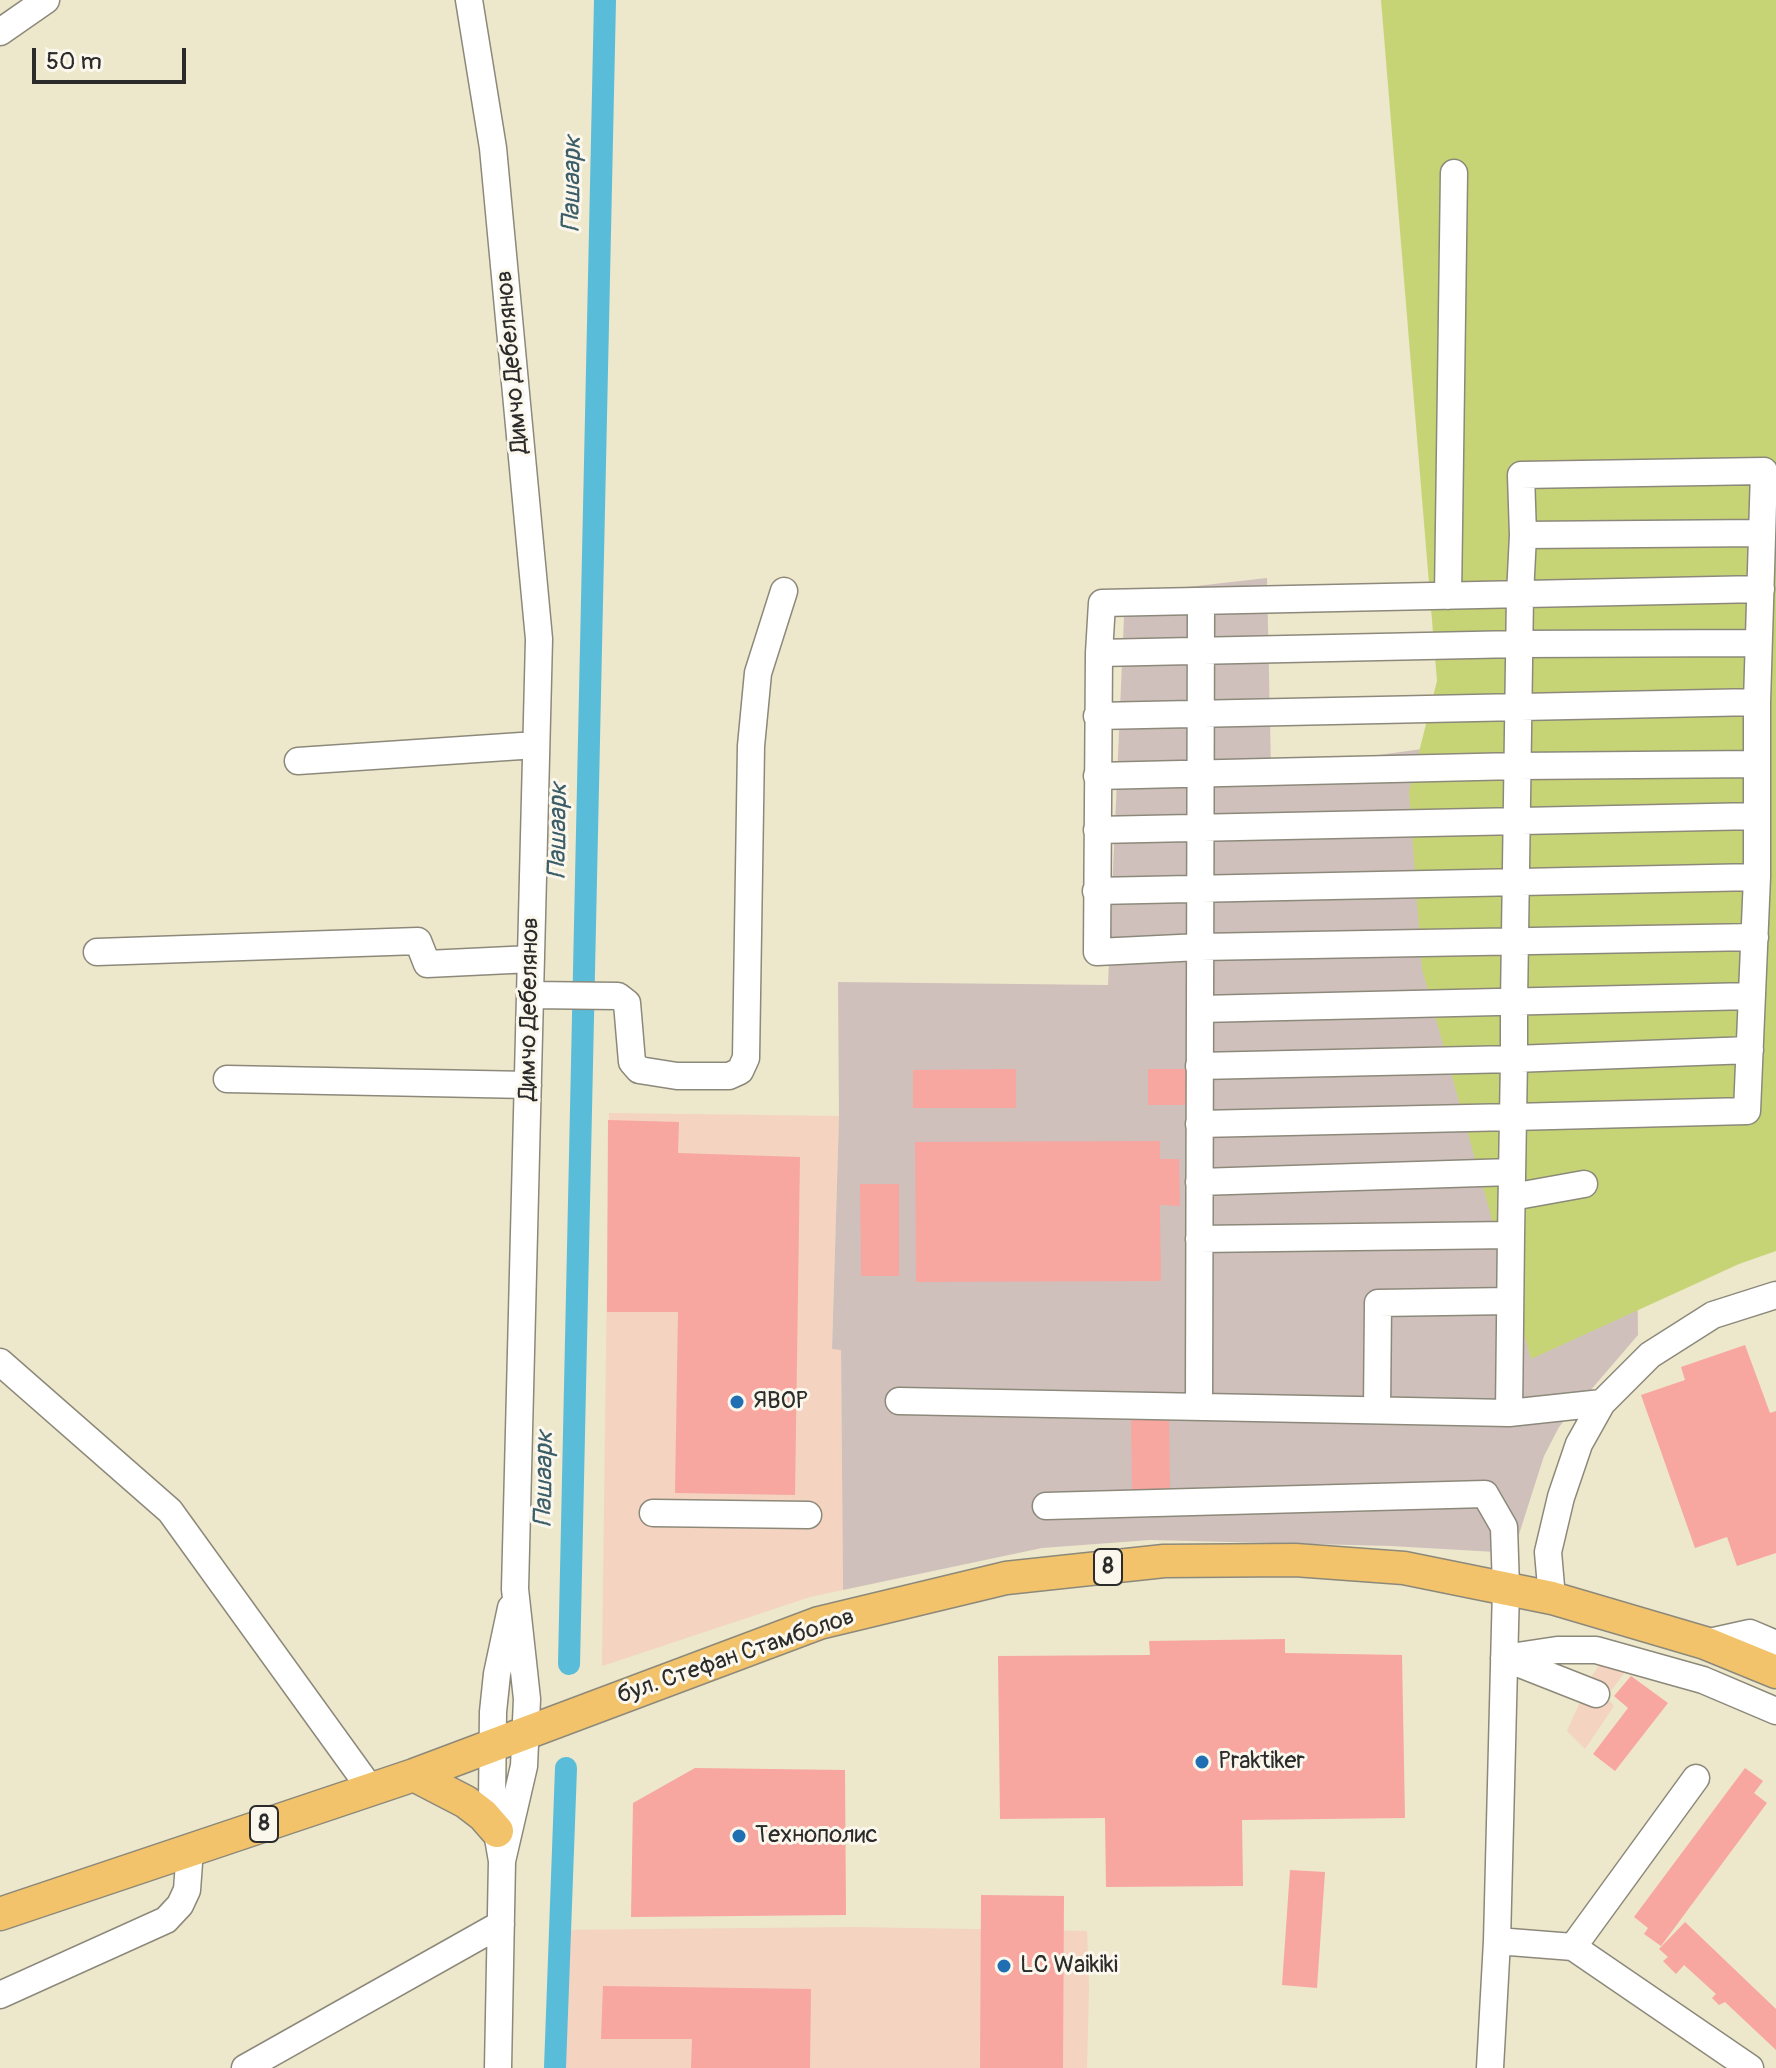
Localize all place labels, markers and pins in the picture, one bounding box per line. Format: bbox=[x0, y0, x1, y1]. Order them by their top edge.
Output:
place label: ЯВОР bbox=[753, 1388, 808, 1416]
marker: ЯВОР bbox=[728, 1393, 746, 1411]
place label: Praktiker bbox=[1218, 1748, 1305, 1776]
marker: Praktiker bbox=[1193, 1753, 1211, 1771]
place label: Технополис bbox=[755, 1822, 878, 1850]
marker: Технополис bbox=[730, 1827, 748, 1845]
place label: LC Waikiki bbox=[1020, 1952, 1118, 1980]
marker: LC Waikiki bbox=[995, 1957, 1013, 1975]

